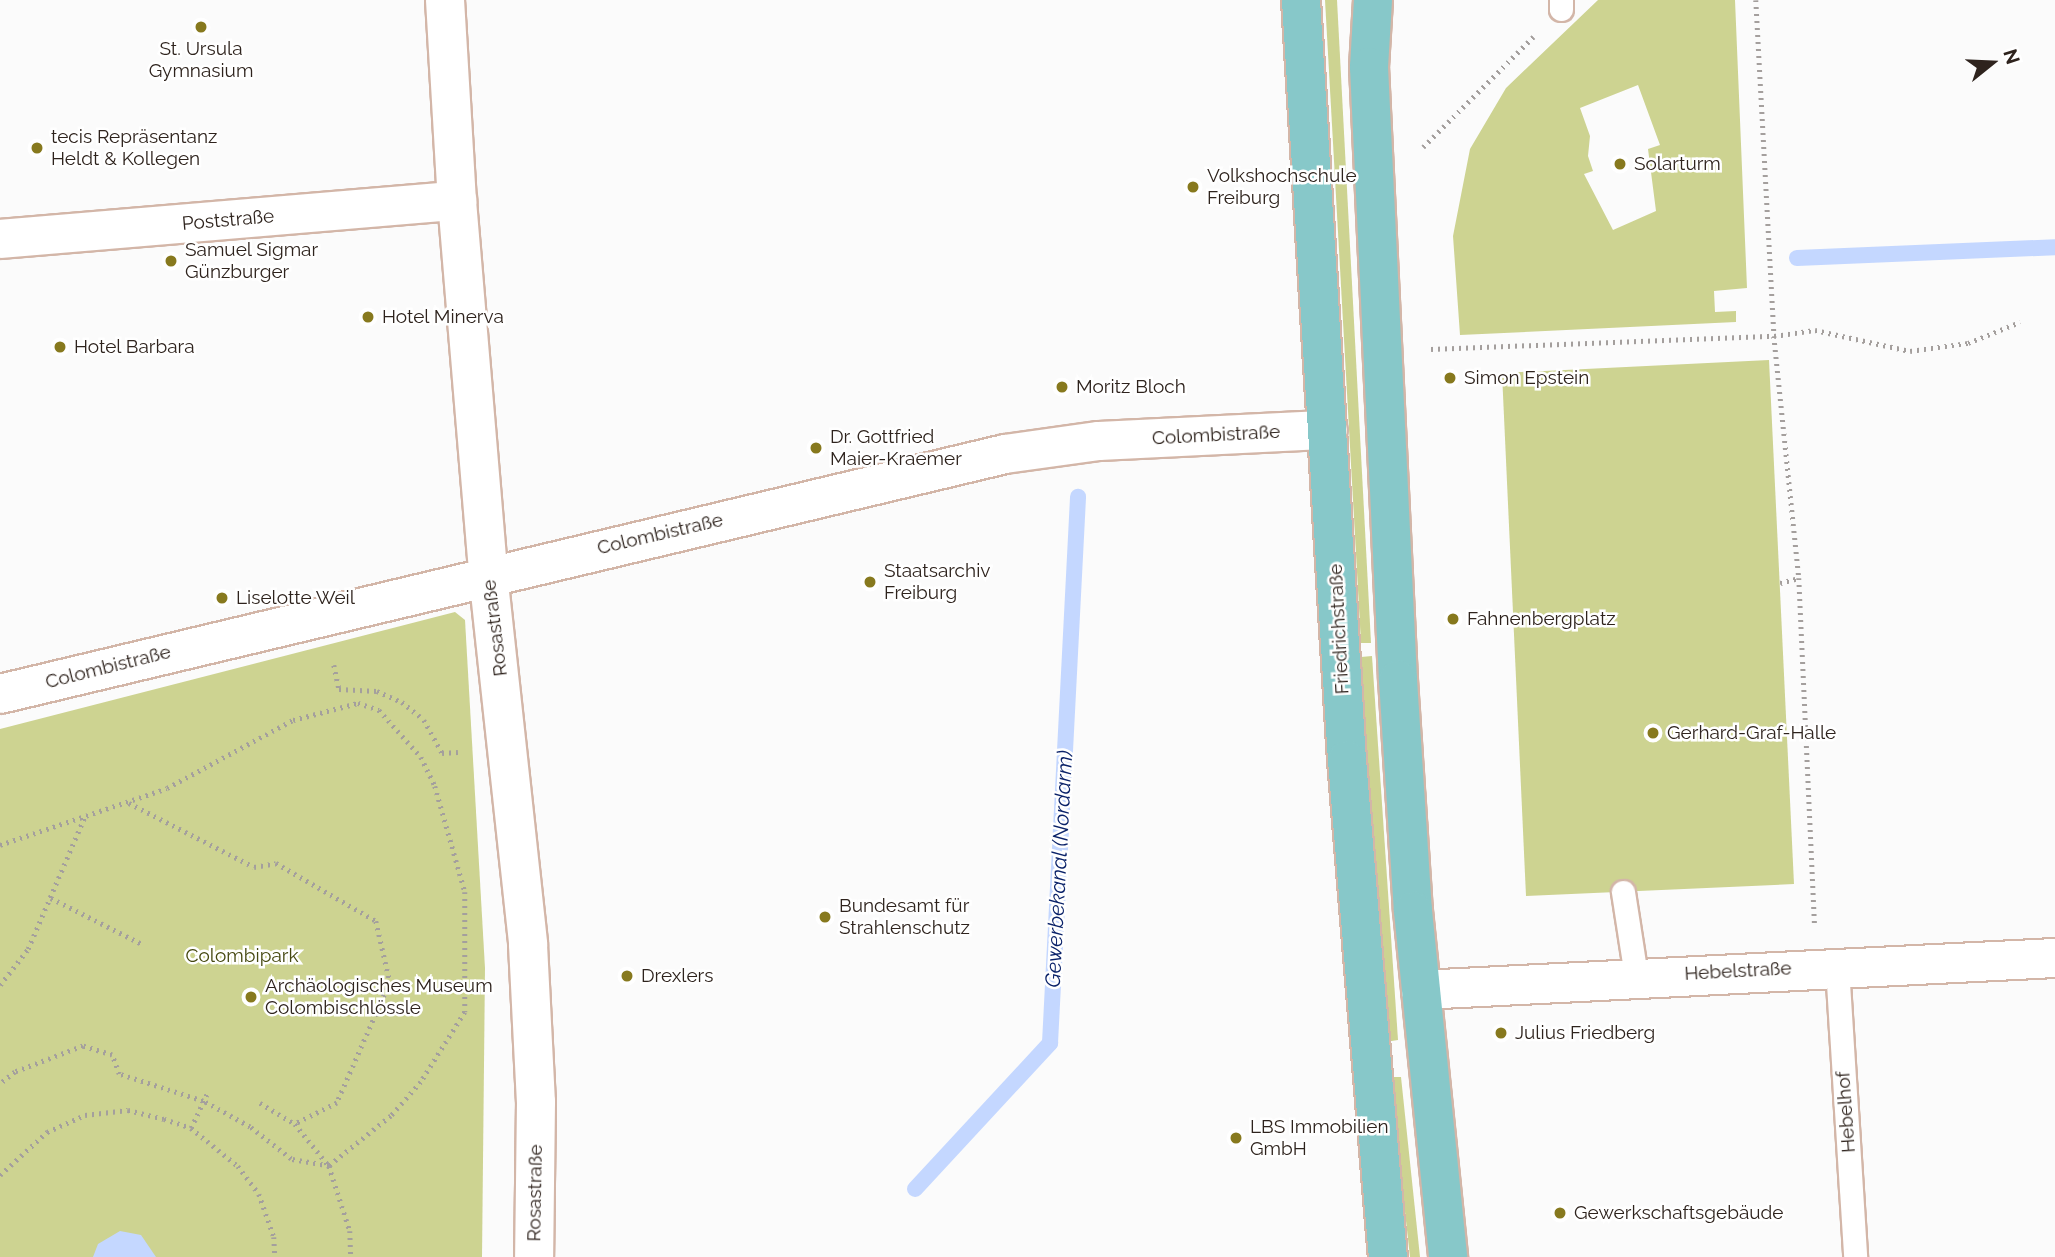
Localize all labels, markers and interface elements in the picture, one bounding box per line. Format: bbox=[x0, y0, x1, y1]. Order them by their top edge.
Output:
marker: St. Ursula Gymnasium bbox=[193, 19, 209, 35]
north arrow bbox=[1957, 28, 2027, 98]
place label: St. Ursula Gymnasium bbox=[149, 38, 253, 82]
text: N bbox=[1999, 46, 2025, 67]
place label: tecis Repräsentanz Heldt & Kollegen bbox=[51, 126, 217, 170]
marker: tecis Repräsentanz Heldt & Kollegen bbox=[29, 140, 45, 156]
place label: Solarturm bbox=[1634, 153, 1721, 175]
marker: Solarturm bbox=[1612, 156, 1628, 172]
place label: Volkshochschule Freiburg bbox=[1207, 165, 1357, 209]
marker: Volkshochschule Freiburg bbox=[1185, 179, 1201, 195]
street label: Poststraße bbox=[181, 205, 275, 235]
place label: Samuel Sigmar Günzburger bbox=[185, 239, 319, 283]
marker: Samuel Sigmar Günzburger bbox=[163, 253, 179, 269]
place label: Hotel Minerva bbox=[382, 306, 504, 328]
marker: Hotel Minerva bbox=[360, 309, 376, 325]
place label: Hotel Barbara bbox=[74, 336, 195, 358]
marker: Hotel Barbara bbox=[52, 339, 68, 355]
place label: Simon Epstein bbox=[1464, 367, 1589, 389]
marker: Simon Epstein bbox=[1442, 370, 1458, 386]
place label: Moritz Bloch bbox=[1076, 376, 1186, 398]
marker: Moritz Bloch bbox=[1054, 379, 1070, 395]
street label: Colombistraße bbox=[1151, 420, 1281, 450]
place label: Dr. Gottfried Maier-Kraemer bbox=[830, 426, 962, 470]
marker: Dr. Gottfried Maier-Kraemer bbox=[808, 440, 824, 456]
street label: Colombistraße bbox=[595, 508, 725, 560]
place label: Staatsarchiv Freiburg bbox=[884, 560, 990, 604]
street label: Friedrichstraße bbox=[1324, 563, 1354, 695]
marker: Staatsarchiv Freiburg bbox=[862, 574, 878, 590]
street label: Rosastraße bbox=[478, 578, 512, 678]
place label: Liselotte Weil bbox=[236, 587, 356, 609]
marker: Liselotte Weil bbox=[214, 590, 230, 606]
place label: Fahnenbergplatz bbox=[1467, 608, 1616, 630]
marker: Fahnenbergplatz bbox=[1445, 611, 1461, 627]
street label: Colombistraße bbox=[43, 640, 173, 694]
place label: Gerhard-Graf-Halle bbox=[1667, 722, 1836, 744]
marker: Gerhard-Graf-Halle bbox=[1645, 725, 1661, 741]
water label: Gewerbekanal (Nordarm) bbox=[1040, 749, 1078, 989]
place label: Bundesamt für Strahlenschutz bbox=[839, 895, 970, 939]
marker: Bundesamt für Strahlenschutz bbox=[817, 909, 833, 925]
park label: Colombipark bbox=[186, 945, 298, 967]
street label: Hebelstraße bbox=[1684, 957, 1792, 985]
place label: Drexlers bbox=[641, 965, 713, 987]
marker: Drexlers bbox=[619, 968, 635, 984]
place label: Archäologisches Museum Colombischlössle bbox=[265, 975, 493, 1019]
marker: Archäologisches Museum Colombischlössle bbox=[243, 989, 259, 1005]
place label: Julius Friedberg bbox=[1515, 1022, 1655, 1044]
marker: Julius Friedberg bbox=[1493, 1025, 1509, 1041]
street label: Hebelhof bbox=[1832, 1071, 1860, 1153]
place label: LBS Immobilien GmbH bbox=[1250, 1116, 1388, 1160]
marker: LBS Immobilien GmbH bbox=[1228, 1130, 1244, 1146]
street label: Rosastraße bbox=[523, 1144, 547, 1242]
place label: Gewerkschaftsgebäude bbox=[1574, 1202, 1783, 1224]
marker: Gewerkschaftsgebäude bbox=[1552, 1205, 1568, 1221]

